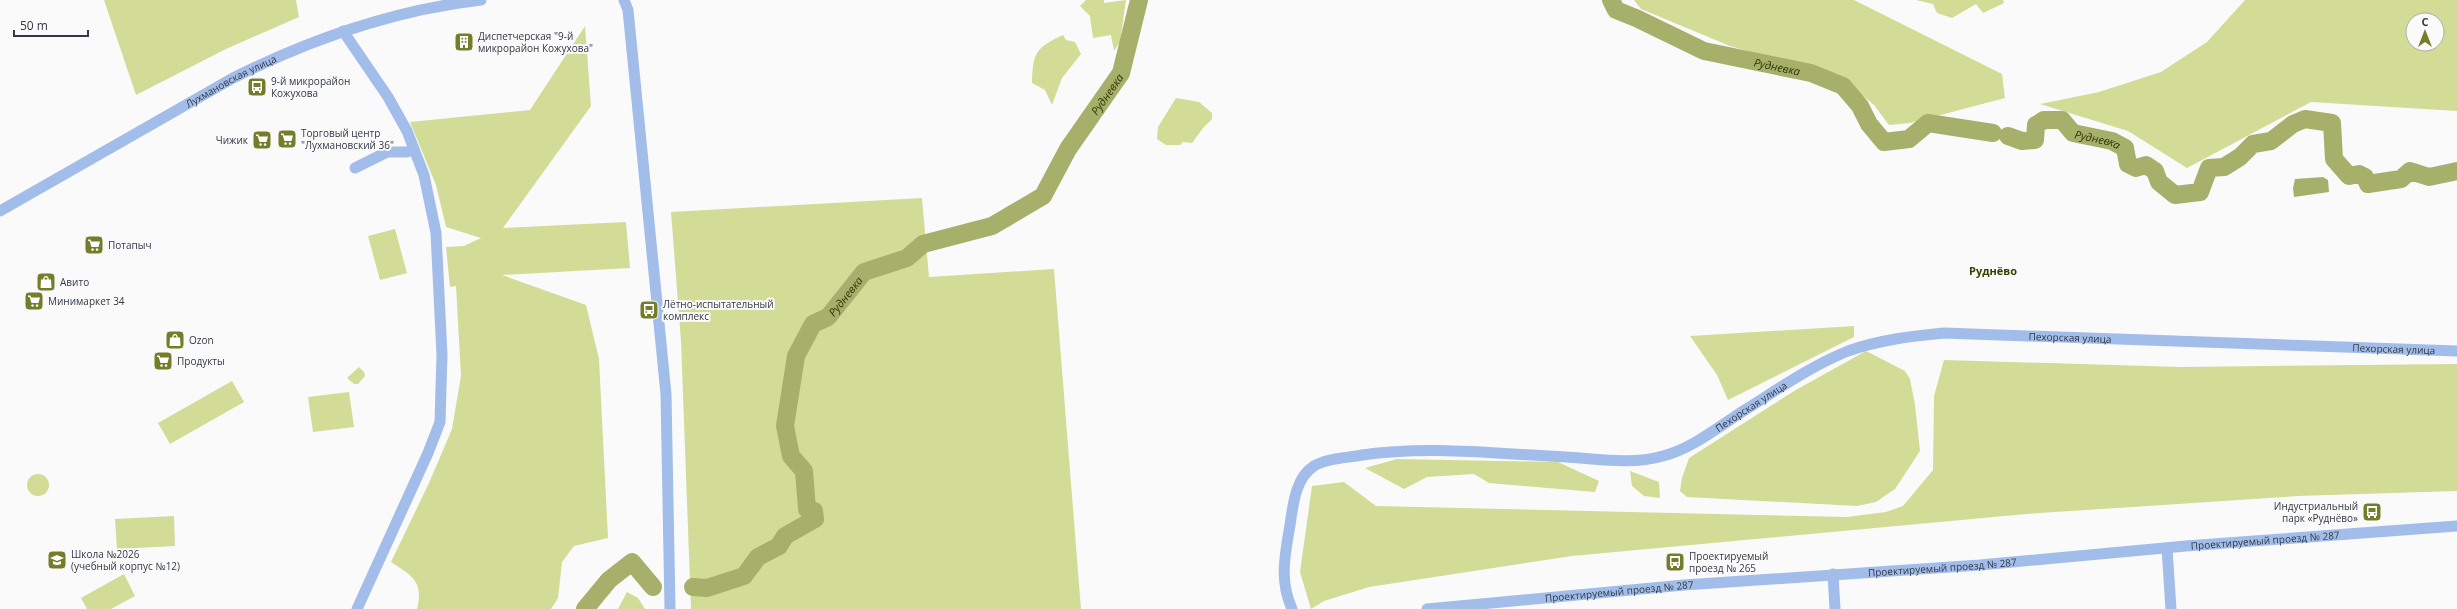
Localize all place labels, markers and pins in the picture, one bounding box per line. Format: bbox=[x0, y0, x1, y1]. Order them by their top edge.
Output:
place label: Диспетчерская "9-й микрорайон Кожухова" bbox=[478, 29, 593, 55]
building icon: Диспетчерская "9-й микрорайон Кожухова" bbox=[453, 31, 475, 53]
place label: 9-й микрорайон Кожухова bbox=[271, 74, 350, 100]
bus stop icon: 9-й микрорайон Кожухова bbox=[246, 76, 268, 98]
place label: Торговый центр "Лухмановский 36" bbox=[301, 126, 394, 152]
supermarket icon: Торговый центр "Лухмановский 36" bbox=[276, 128, 298, 150]
supermarket icon: Чижик bbox=[251, 129, 273, 151]
place label: Чижик bbox=[216, 133, 249, 147]
supermarket icon: Потапыч bbox=[83, 234, 105, 256]
place label: Потапыч bbox=[108, 238, 152, 252]
shop icon: Авито bbox=[35, 271, 57, 293]
place label: Авито bbox=[60, 275, 89, 289]
supermarket icon: Минимаркет 34 bbox=[23, 290, 45, 312]
place label: Минимаркет 34 bbox=[48, 294, 125, 308]
place label: Лётно-испытательный комплекс bbox=[663, 297, 774, 323]
bus stop icon: Лётно-испытательный комплекс bbox=[638, 299, 660, 321]
shop icon: Ozon bbox=[164, 329, 186, 351]
place label: Ozon bbox=[189, 333, 214, 347]
supermarket icon: Продукты bbox=[152, 350, 174, 372]
place label: Продукты bbox=[177, 354, 225, 368]
place label: Индустриальный парк «Руднёво» bbox=[2274, 499, 2358, 525]
bus stop icon: Индустриальный парк «Руднёво» bbox=[2361, 501, 2383, 523]
place label: Школа №2026 (учебный корпус №12) bbox=[71, 547, 180, 573]
school or university icon: Школа №2026 (учебный корпус №12) bbox=[46, 549, 68, 571]
place label: Проектируемый проезд № 265 bbox=[1689, 549, 1768, 575]
bus stop icon: Проектируемый проезд № 265 bbox=[1664, 551, 1686, 573]

